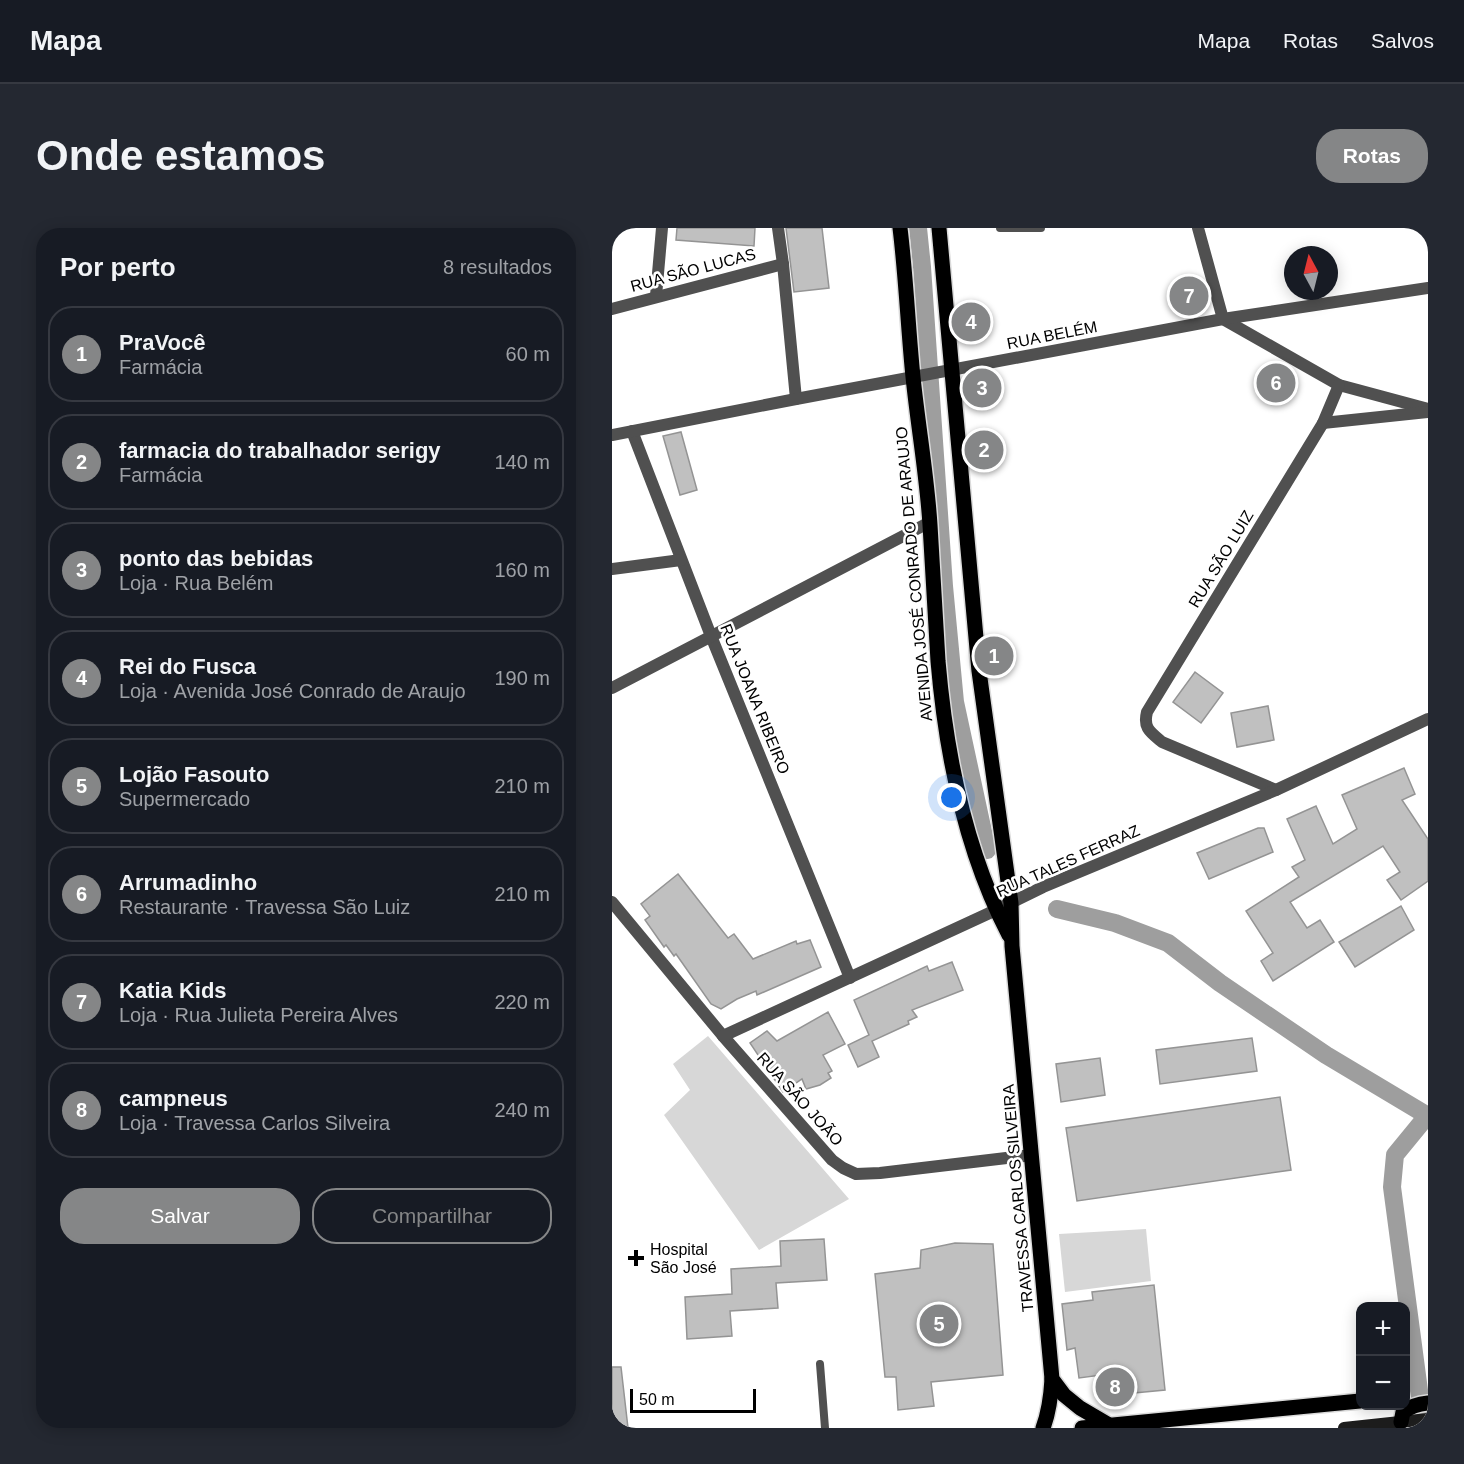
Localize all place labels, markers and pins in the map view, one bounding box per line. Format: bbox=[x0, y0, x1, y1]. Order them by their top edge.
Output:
pin: 7 bbox=[1170, 274, 1208, 318]
pin: 4 bbox=[952, 300, 990, 344]
pin: 6 bbox=[1256, 360, 1296, 406]
pin: 3 bbox=[962, 366, 1001, 410]
pin: 2 bbox=[964, 428, 1004, 472]
pin: 1 bbox=[974, 634, 1013, 678]
place label: Hospital São José bbox=[650, 1241, 717, 1276]
marker: Hospital São José bbox=[627, 1249, 645, 1267]
pin: 5 bbox=[920, 1302, 958, 1346]
pin: 8 bbox=[1096, 1364, 1134, 1410]

